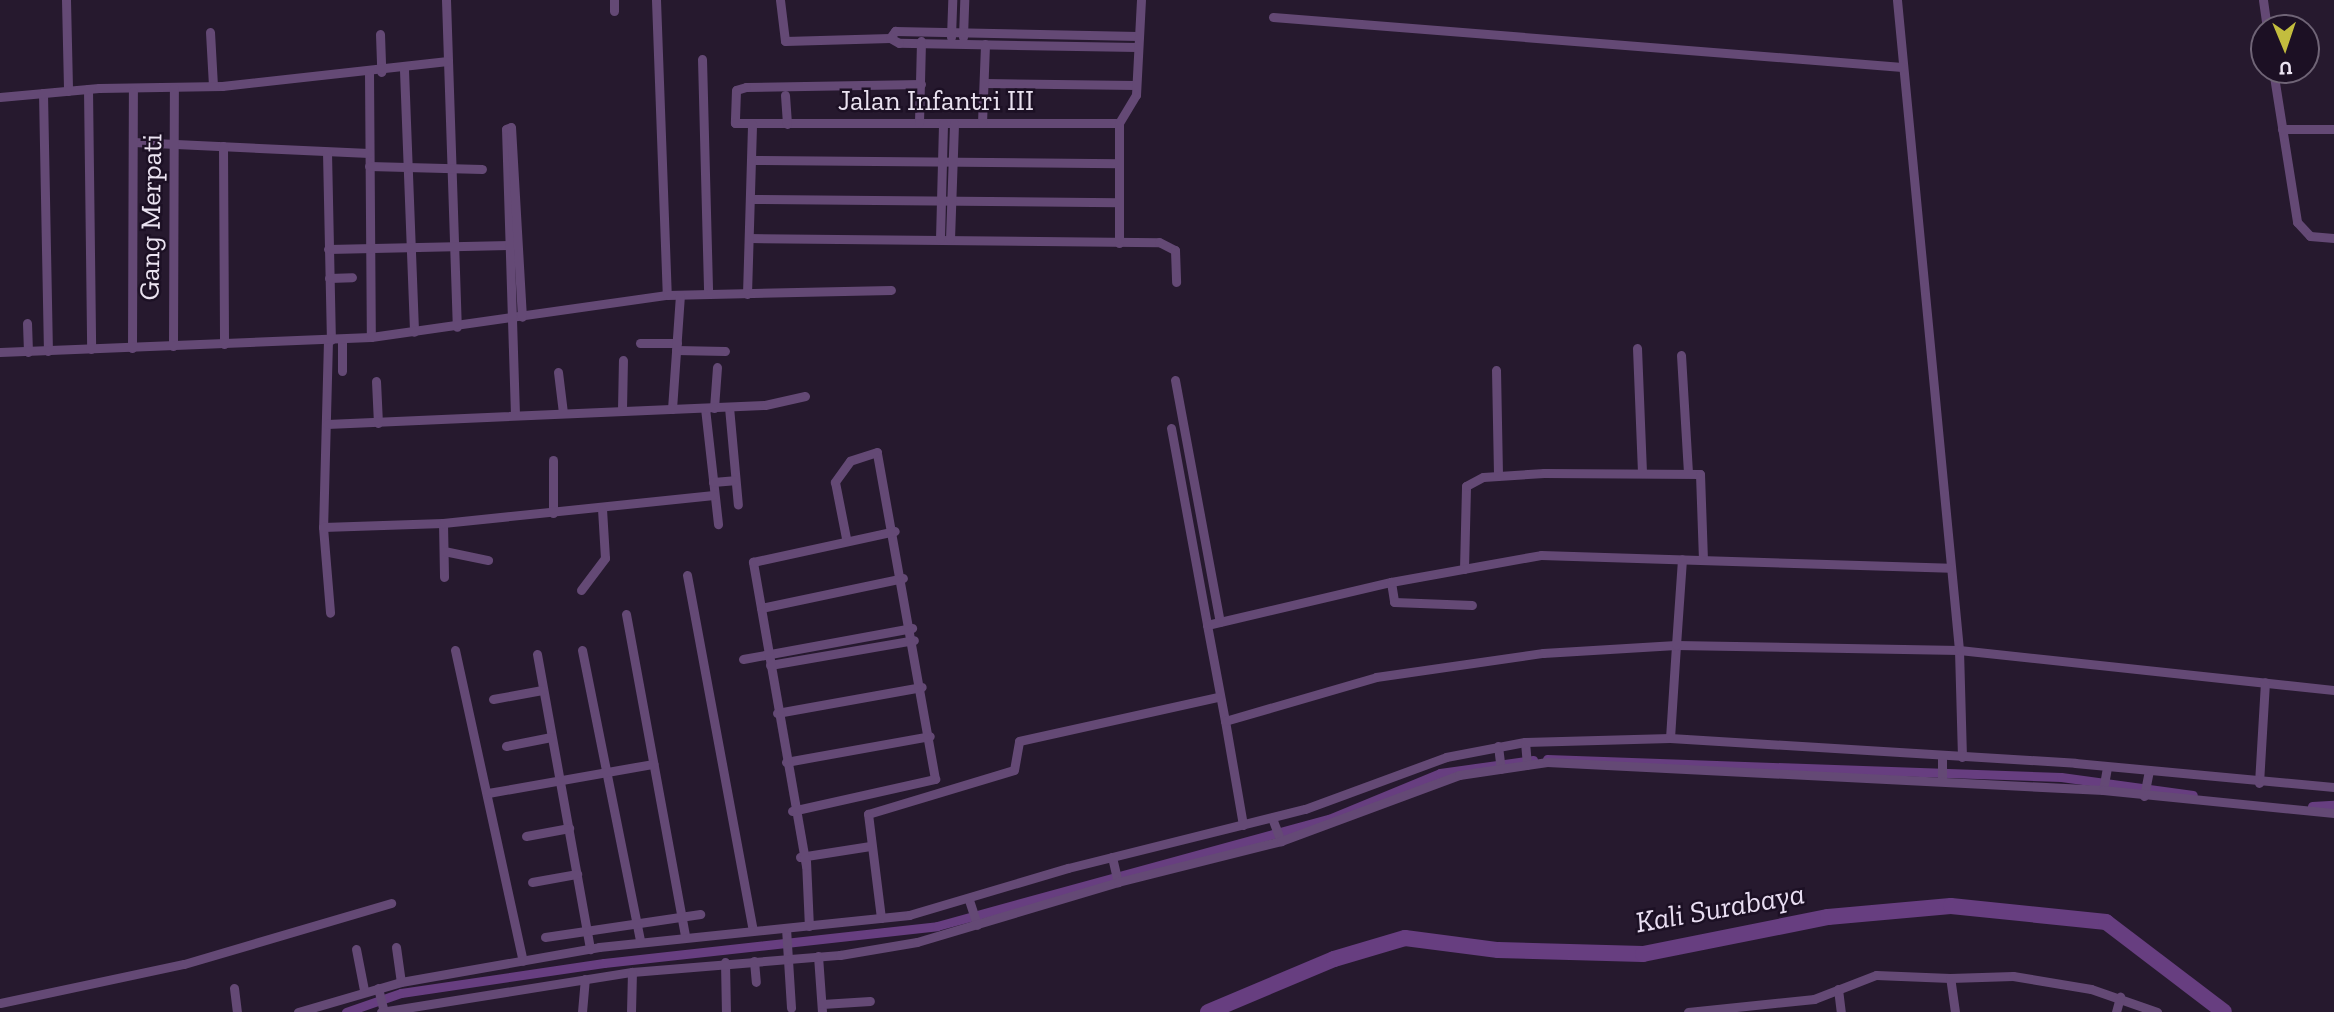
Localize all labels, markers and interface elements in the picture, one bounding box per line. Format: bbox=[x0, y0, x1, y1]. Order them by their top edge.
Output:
north arrow bbox=[2250, 14, 2320, 84]
text: U bbox=[2278, 57, 2293, 80]
street label: Jalan Infantri III bbox=[838, 84, 1034, 118]
street label: Gang Merpati bbox=[133, 133, 169, 301]
water label: Kali Surabaya bbox=[1633, 875, 1807, 941]

